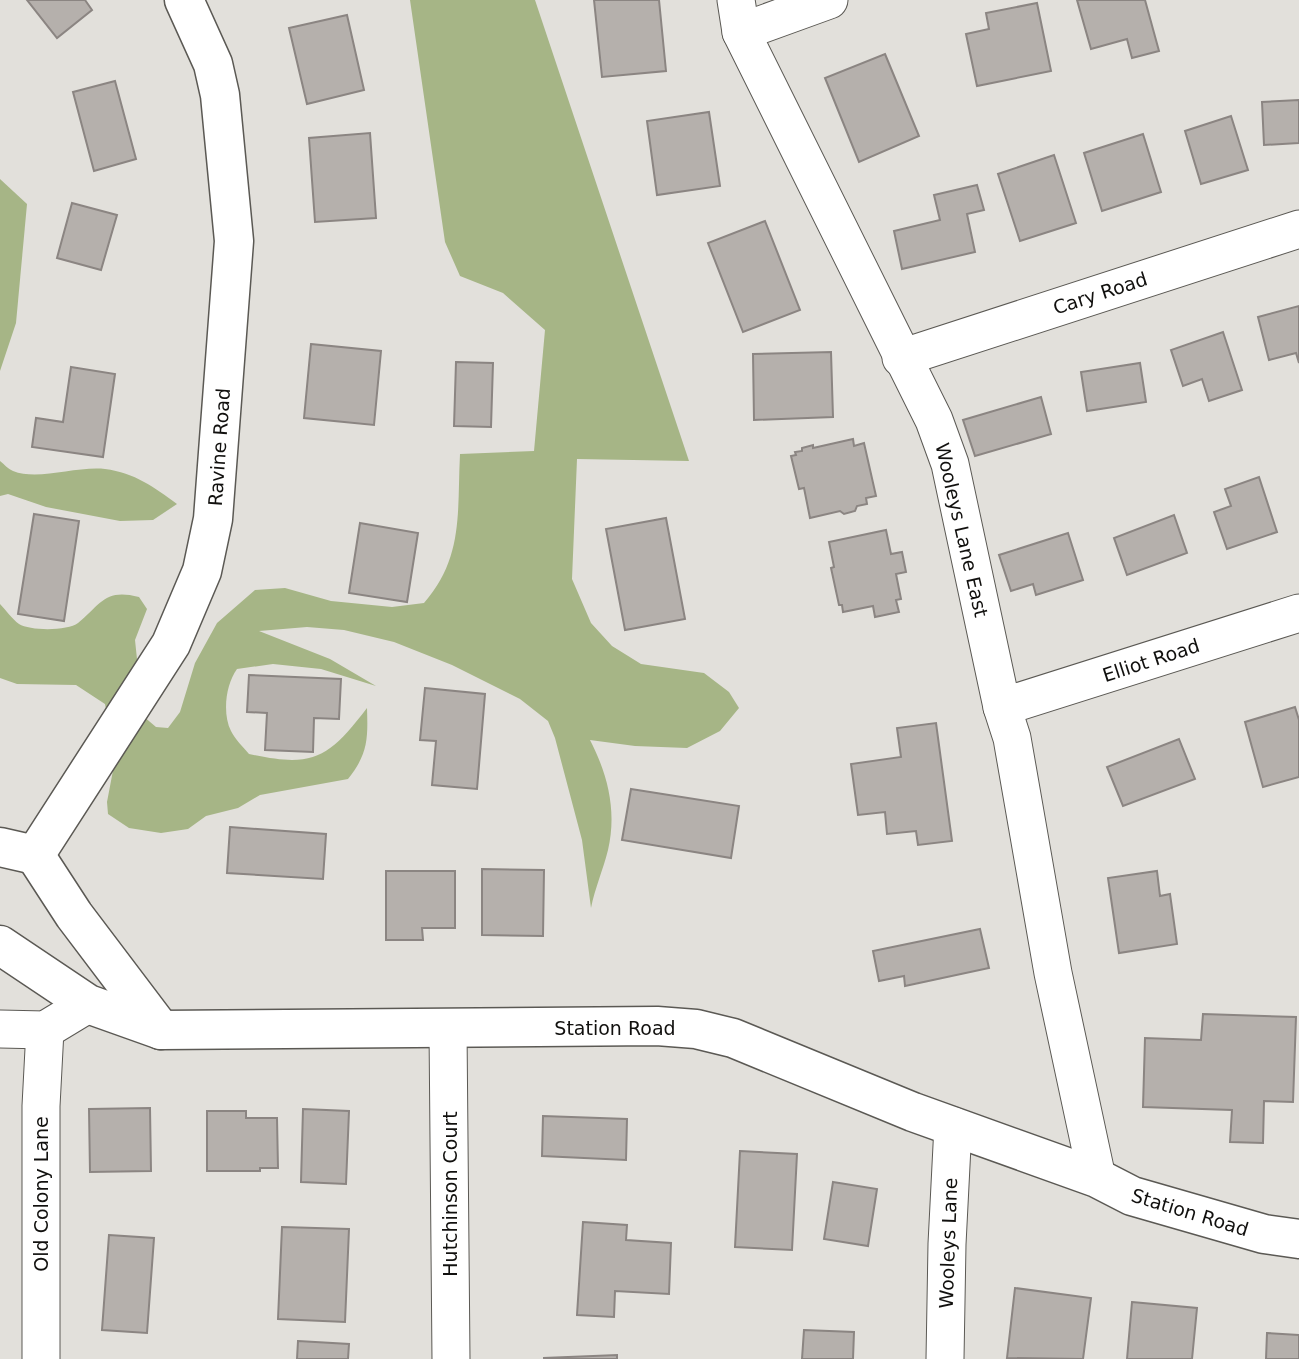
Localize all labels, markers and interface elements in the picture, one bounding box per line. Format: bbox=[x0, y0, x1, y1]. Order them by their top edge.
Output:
street label: Cary Road bbox=[1050, 267, 1150, 319]
street label: Ravine Road bbox=[204, 387, 234, 507]
street label: Wooleys Lane East bbox=[931, 441, 993, 619]
street label: Elliot Road bbox=[1100, 634, 1202, 686]
street label: Station Road bbox=[554, 1017, 676, 1039]
street label: Hutchinson Court bbox=[439, 1111, 461, 1277]
street label: Old Colony Lane bbox=[30, 1116, 52, 1272]
street label: Wooleys Lane bbox=[935, 1177, 961, 1309]
street label: Station Road bbox=[1129, 1184, 1251, 1240]

